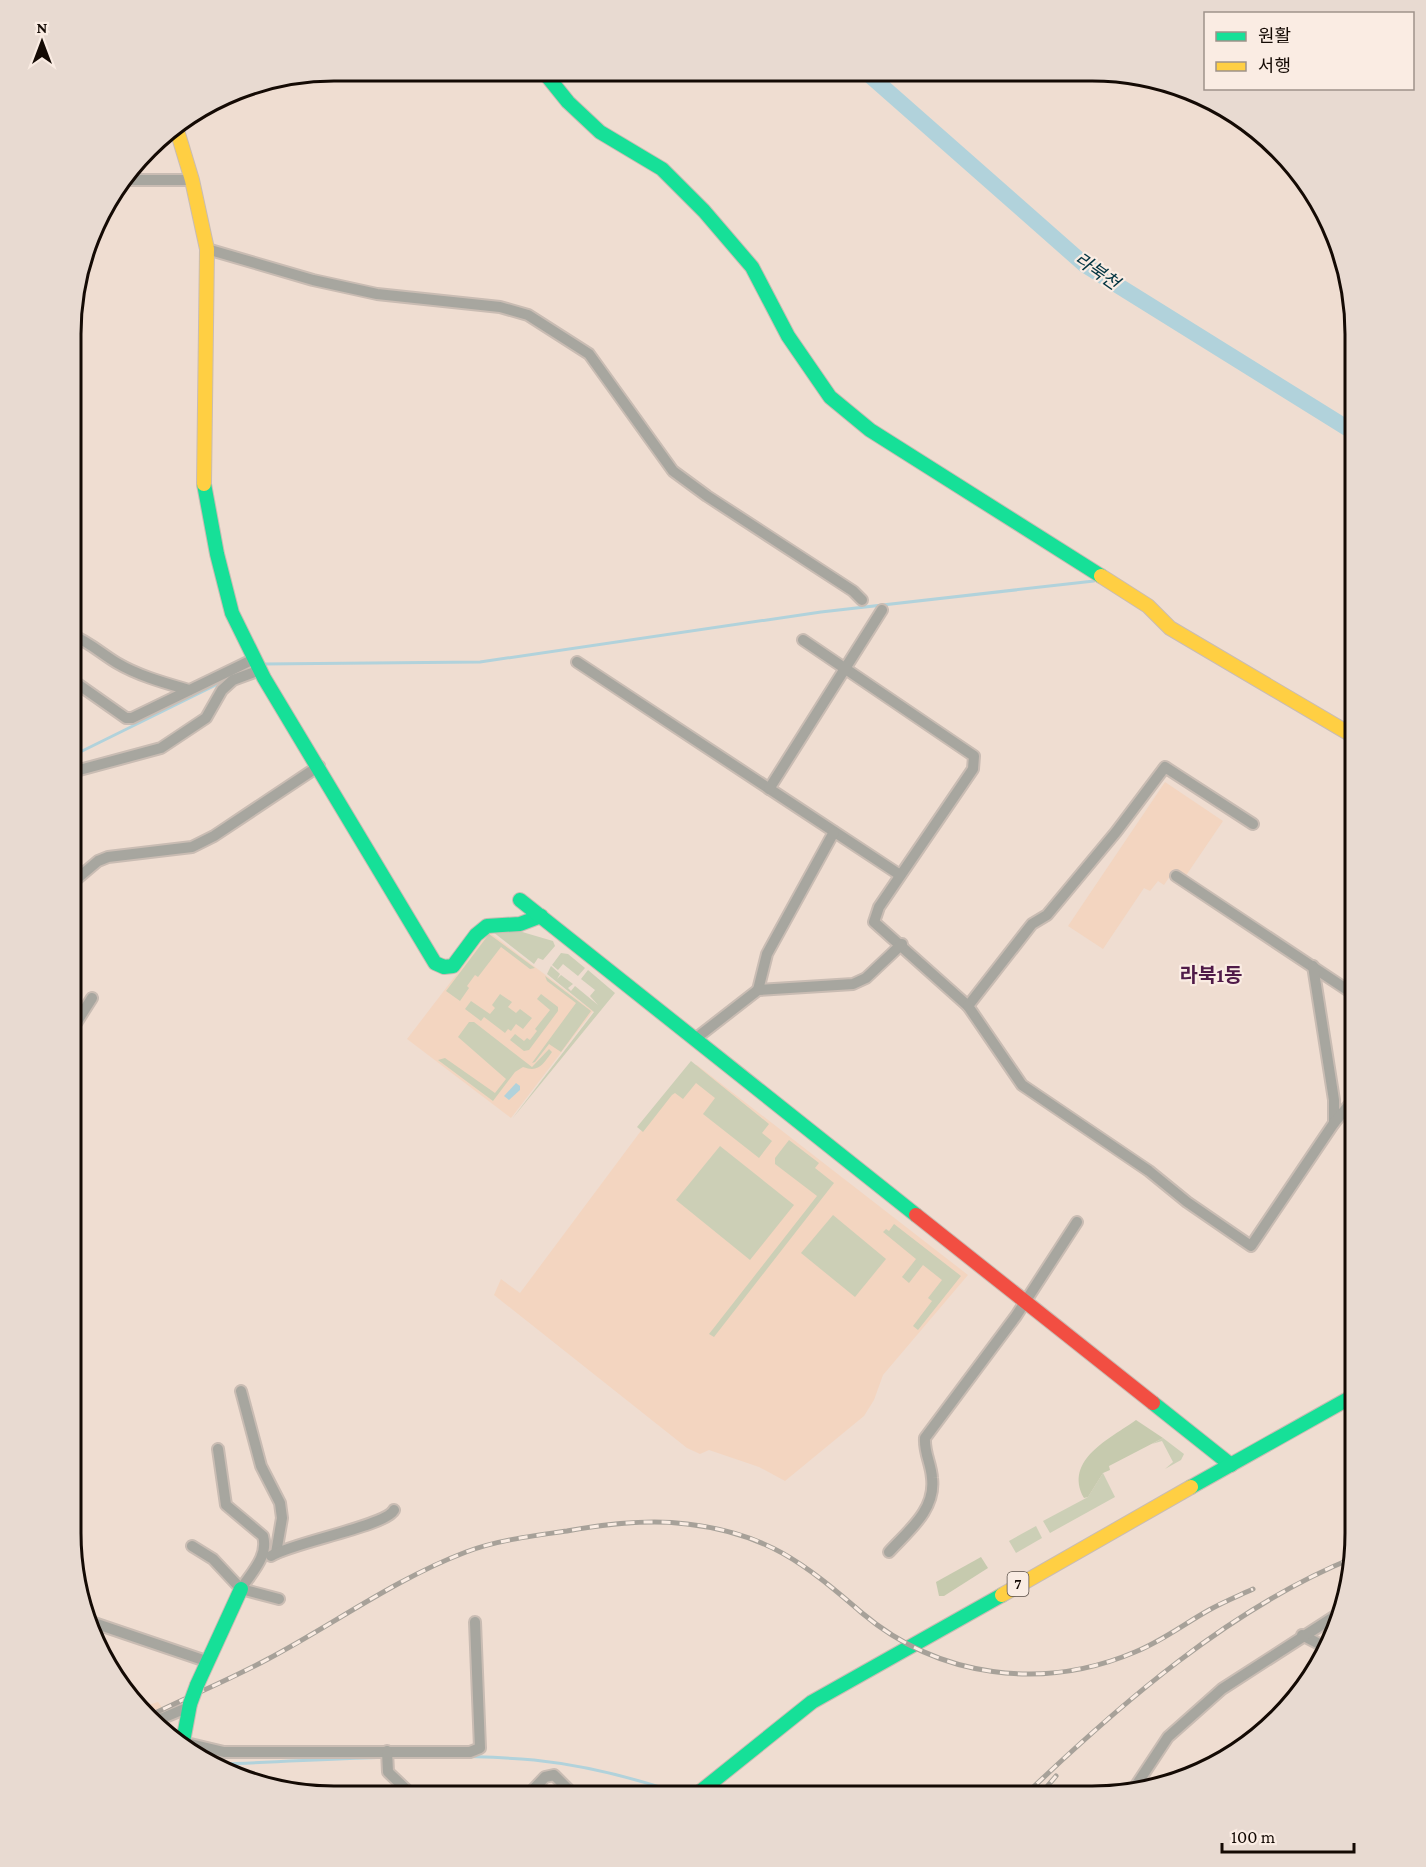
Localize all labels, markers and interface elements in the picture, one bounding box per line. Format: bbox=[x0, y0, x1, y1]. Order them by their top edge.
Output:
north arrow bbox=[12, 12, 72, 72]
legend bbox=[1204, 12, 1414, 90]
text: N bbox=[37, 19, 48, 36]
text: 원활 bbox=[1258, 26, 1291, 46]
text: 서행 bbox=[1258, 56, 1291, 76]
water label: 라북천 bbox=[1071, 249, 1125, 295]
district label: 라북1동 bbox=[1180, 964, 1242, 986]
road number: 7 bbox=[1008, 1572, 1028, 1596]
scale bar bbox=[1222, 1816, 1354, 1854]
text: 100 m bbox=[1231, 1827, 1276, 1847]

